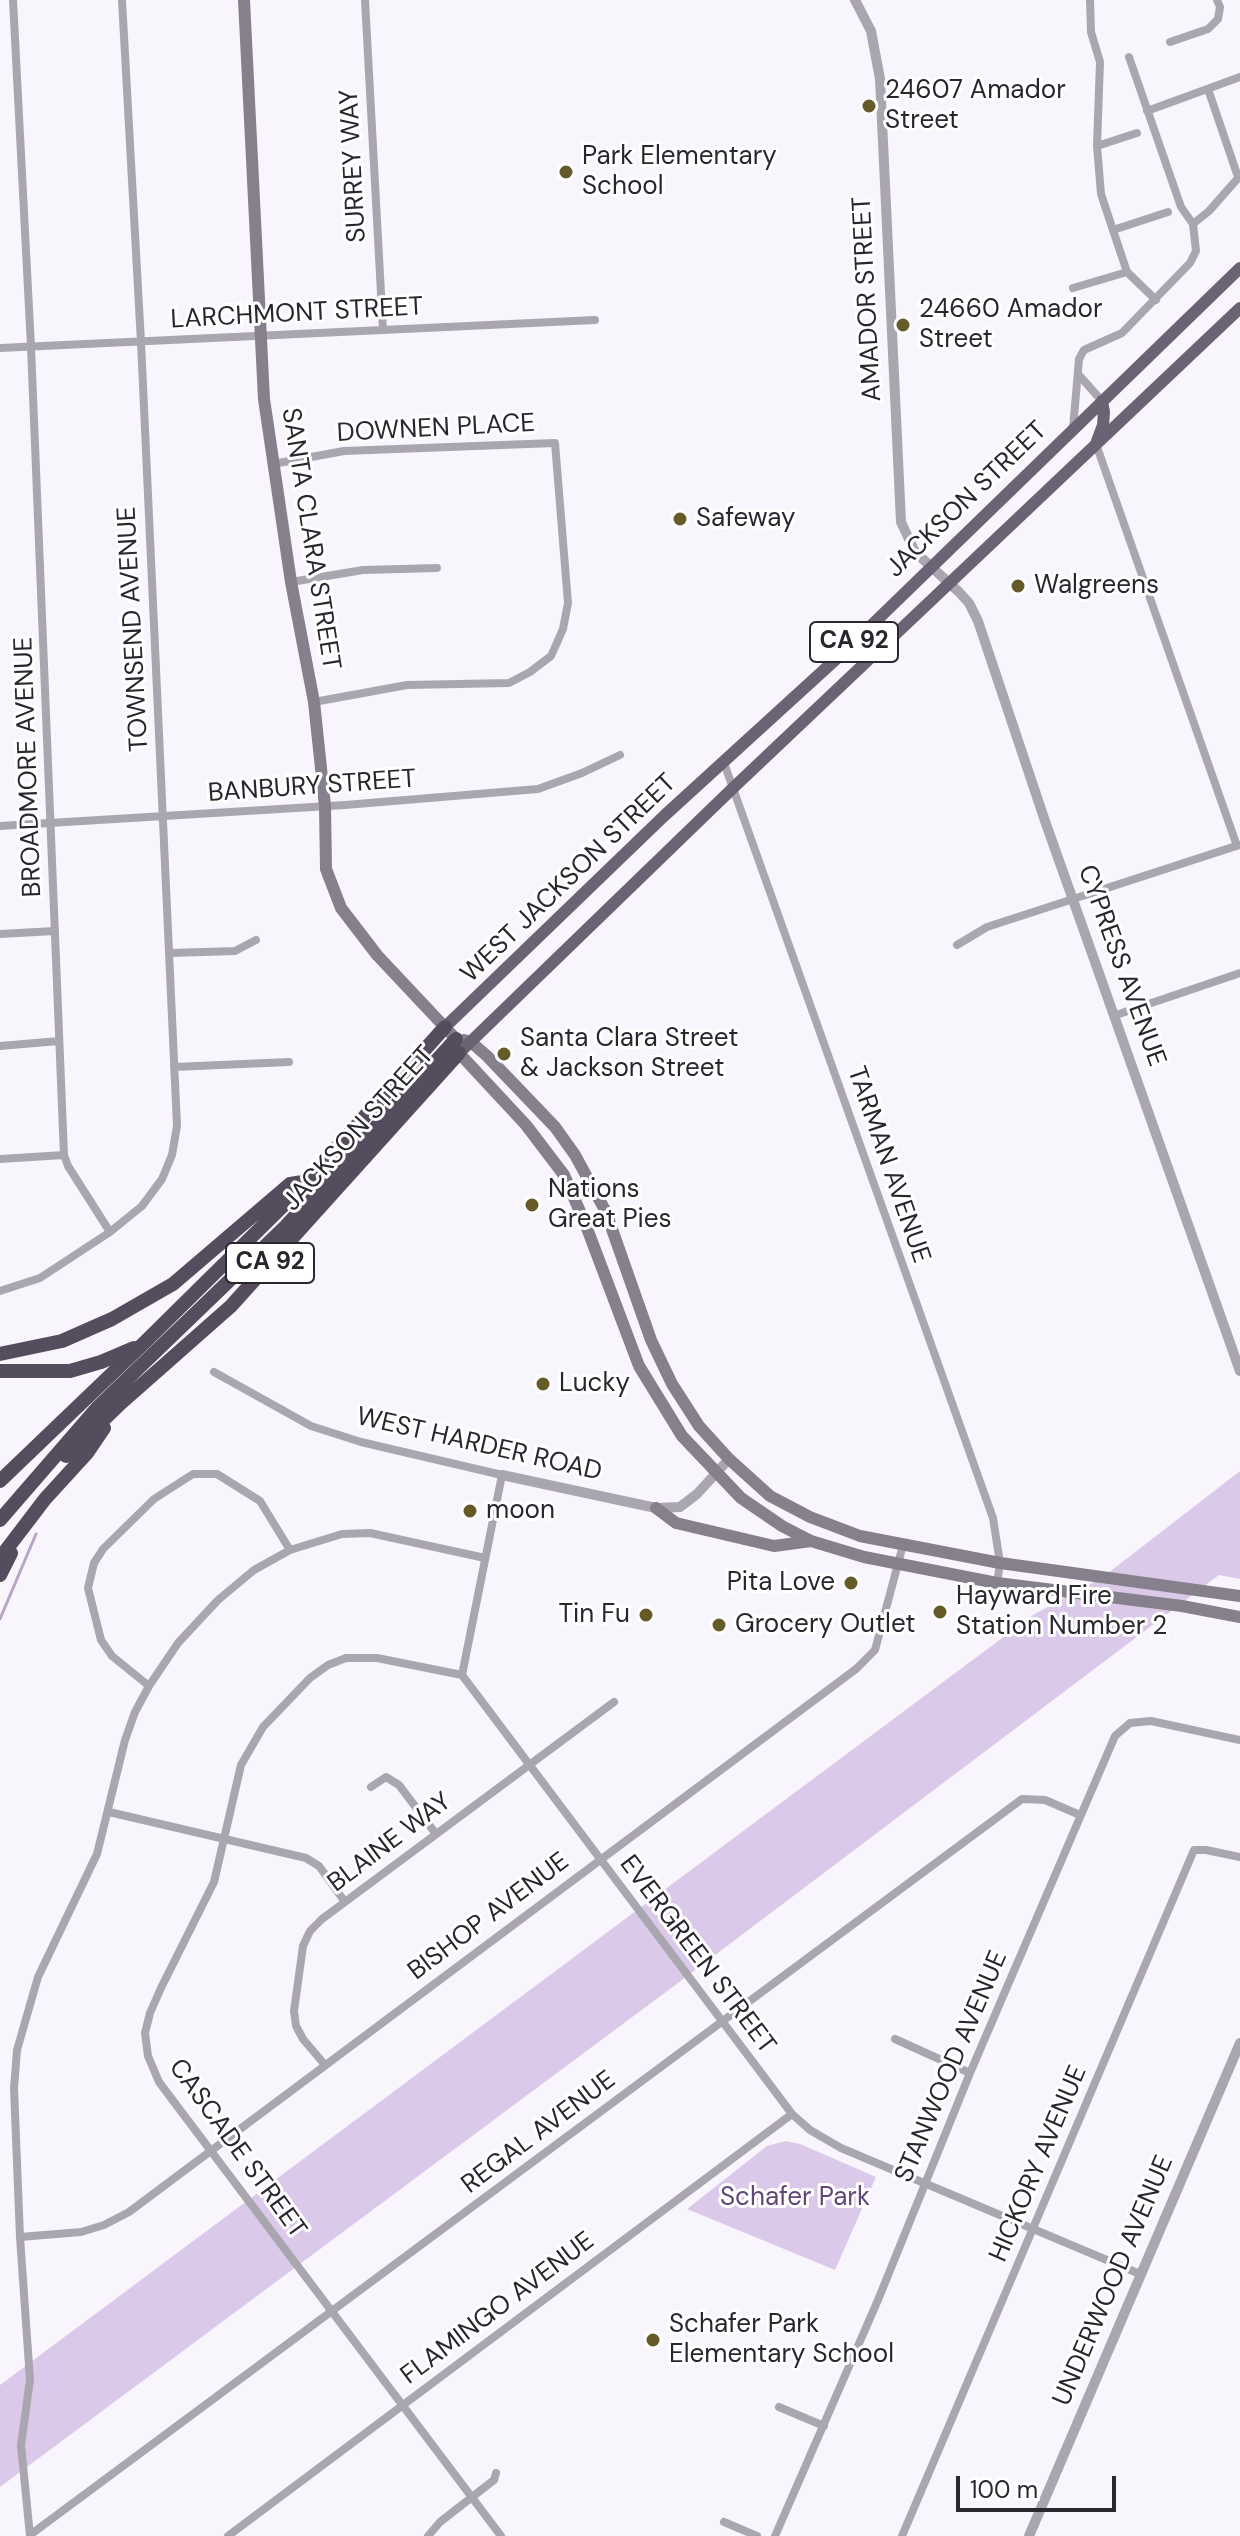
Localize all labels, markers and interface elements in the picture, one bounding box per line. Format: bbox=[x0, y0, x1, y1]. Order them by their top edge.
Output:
place label: 24607 Amador Street bbox=[885, 75, 1066, 136]
street label: SURREY WAY bbox=[334, 89, 374, 243]
marker: 24607 Amador Street bbox=[860, 97, 878, 115]
place label: Park Elementary School bbox=[582, 141, 777, 202]
marker: Park Elementary School bbox=[557, 163, 575, 181]
street label: AMADOR STREET bbox=[847, 196, 889, 402]
street label: LARCHMONT STREET bbox=[170, 292, 424, 336]
place label: 24660 Amador Street bbox=[919, 294, 1103, 356]
marker: 24660 Amador Street bbox=[894, 316, 912, 334]
street label: SANTA CLARA STREET bbox=[274, 406, 346, 672]
street label: DOWNEN PLACE bbox=[336, 408, 536, 450]
street label: JACKSON STREET bbox=[880, 415, 1054, 585]
place label: Safeway bbox=[696, 503, 795, 535]
street label: TOWNSEND AVENUE bbox=[112, 506, 156, 752]
marker: Safeway bbox=[671, 510, 689, 528]
place label: Walgreens bbox=[1034, 570, 1159, 602]
marker: Walgreens bbox=[1009, 577, 1027, 595]
road number: CA 92 bbox=[810, 622, 898, 662]
street label: BROADMORE AVENUE bbox=[9, 636, 49, 898]
street label: BANBURY STREET bbox=[207, 764, 417, 810]
street label: WEST JACKSON STREET bbox=[455, 768, 683, 990]
street label: CYPRESS AVENUE bbox=[1070, 861, 1172, 1071]
place label: Santa Clara Street & Jackson Street bbox=[520, 1023, 738, 1084]
street label: JACKSON STREET bbox=[277, 1040, 441, 1218]
marker: Santa Clara Street & Jackson Street bbox=[495, 1045, 513, 1063]
street label: TARMAN AVENUE bbox=[840, 1063, 936, 1267]
place label: Nations Great Pies bbox=[548, 1174, 672, 1236]
marker: Nations Great Pies bbox=[523, 1196, 541, 1214]
road number: CA 92 bbox=[226, 1243, 314, 1283]
place label: Lucky bbox=[559, 1368, 630, 1400]
marker: Lucky bbox=[534, 1375, 552, 1393]
street label: WEST HARDER ROAD bbox=[353, 1402, 605, 1488]
place label: moon bbox=[486, 1495, 555, 1527]
marker: moon bbox=[461, 1502, 479, 1520]
place label: Pita Love bbox=[727, 1567, 835, 1599]
marker: Pita Love bbox=[842, 1574, 860, 1592]
place label: Hayward Fire Station Number 2 bbox=[956, 1581, 1167, 1642]
place label: Tin Fu bbox=[559, 1599, 630, 1631]
marker: Hayward Fire Station Number 2 bbox=[931, 1603, 949, 1621]
marker: Tin Fu bbox=[637, 1606, 655, 1624]
place label: Grocery Outlet bbox=[735, 1609, 915, 1641]
marker: Grocery Outlet bbox=[710, 1616, 728, 1634]
street label: BLAINE WAY bbox=[322, 1787, 458, 1899]
street label: BISHOP AVENUE bbox=[402, 1846, 576, 1988]
street label: EVERGREEN STREET bbox=[612, 1850, 782, 2060]
street label: STANWOOD AVENUE bbox=[889, 1947, 1015, 2187]
street label: CASCADE STREET bbox=[161, 2053, 313, 2245]
street label: HICKORY AVENUE bbox=[984, 2061, 1094, 2267]
street label: REGAL AVENUE bbox=[456, 2065, 622, 2201]
street label: UNDERWOOD AVENUE bbox=[1047, 2151, 1181, 2411]
park label: Schafer Park bbox=[720, 2182, 870, 2214]
street label: FLAMINGO AVENUE bbox=[395, 2226, 601, 2392]
place label: Schafer Park Elementary School bbox=[669, 2309, 894, 2370]
marker: Schafer Park Elementary School bbox=[644, 2331, 662, 2349]
scale bar bbox=[960, 2460, 1120, 2510]
text: 100 m bbox=[970, 2474, 1038, 2505]

